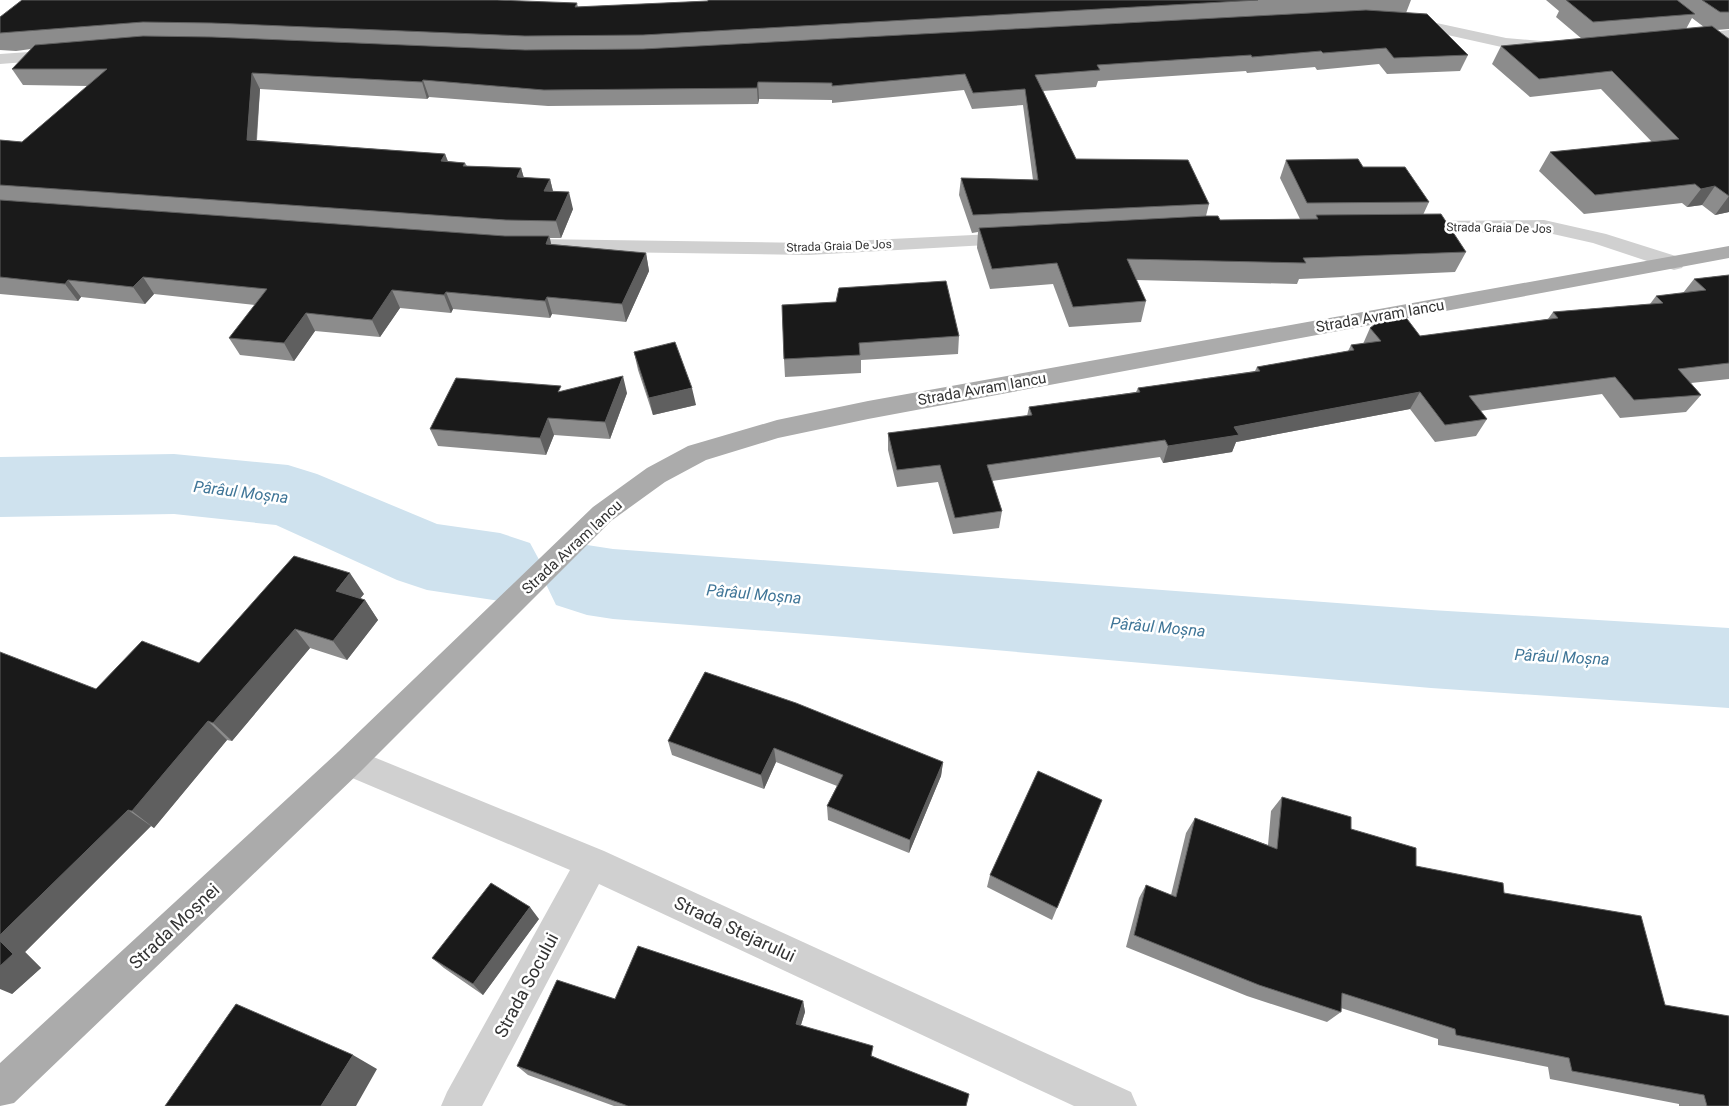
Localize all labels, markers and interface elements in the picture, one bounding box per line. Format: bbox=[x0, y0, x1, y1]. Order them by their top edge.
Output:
street label: Strada Graia De Jos bbox=[1446, 220, 1552, 236]
street label: Strada Graia De Jos bbox=[786, 237, 892, 255]
street label: Strada Avram Iancu bbox=[1314, 296, 1446, 336]
street label: Strada Avram Iancu bbox=[916, 369, 1048, 409]
water label: Pârâul Moșna bbox=[192, 477, 289, 508]
street label: Strada Avram Iancu bbox=[518, 496, 626, 598]
water label: Pârâul Moșna bbox=[706, 580, 802, 609]
water label: Pârâul Moșna bbox=[1110, 613, 1206, 642]
water label: Pârâul Moșna bbox=[1514, 645, 1610, 670]
street label: Strada Moșnei bbox=[125, 879, 224, 974]
street label: Strada Stejarului bbox=[671, 892, 799, 966]
street label: Strada Socului bbox=[490, 929, 562, 1041]

